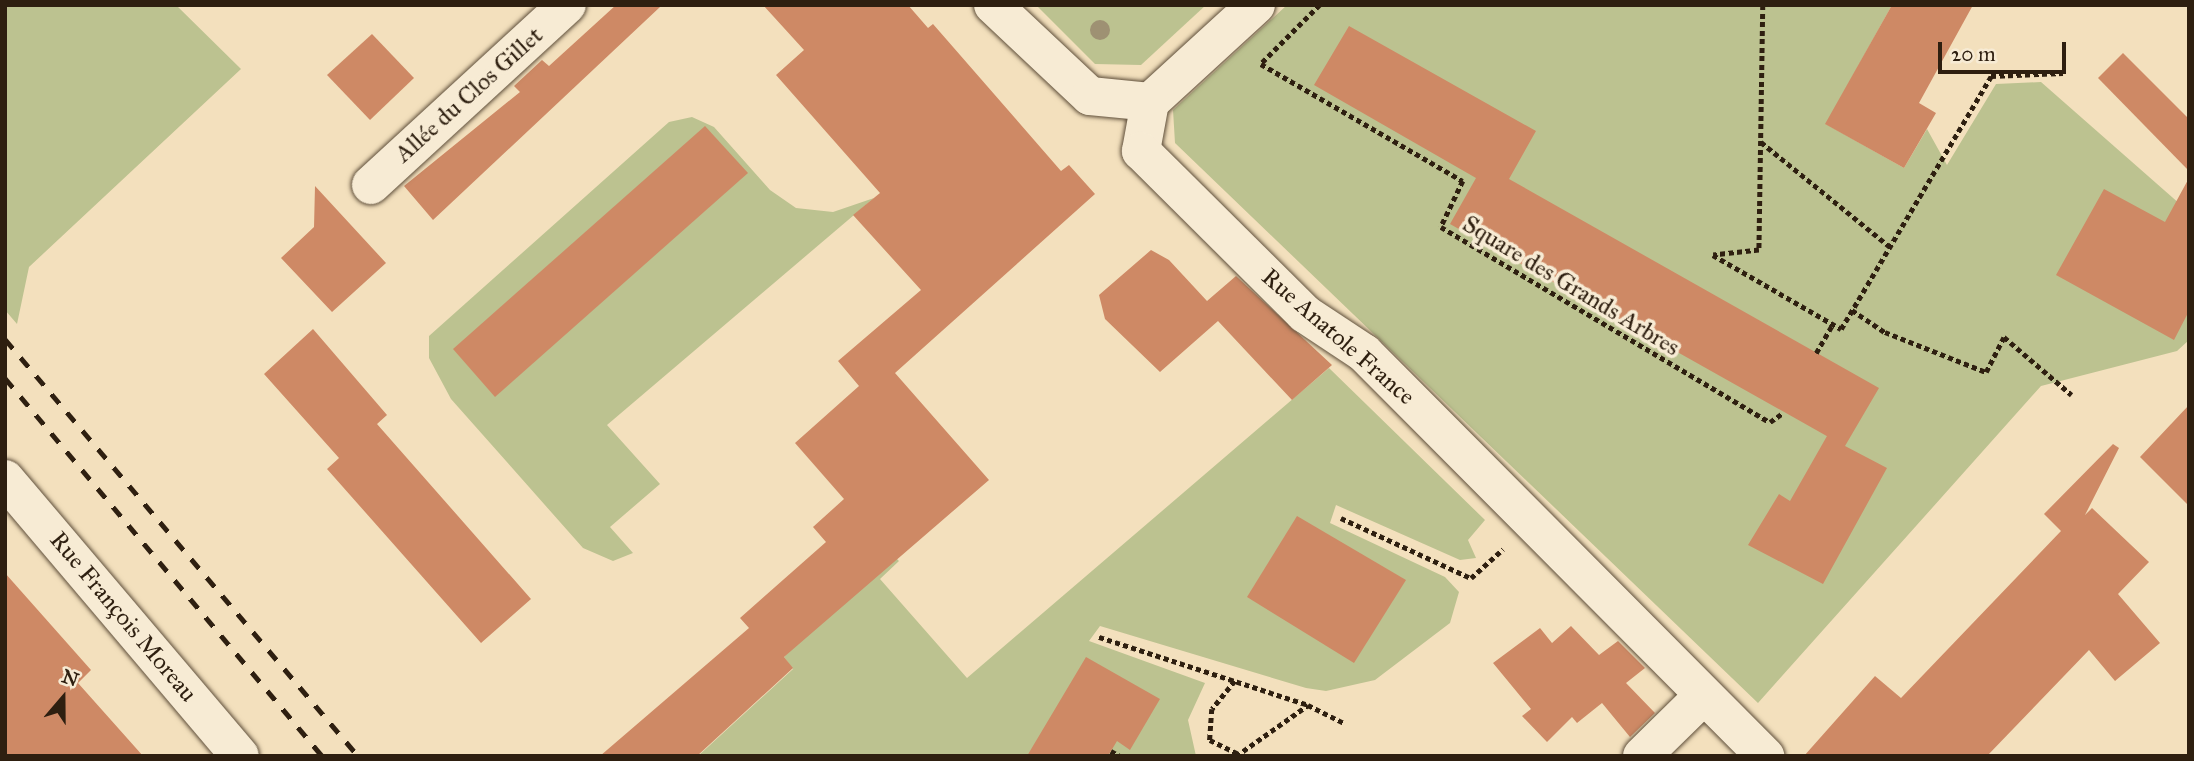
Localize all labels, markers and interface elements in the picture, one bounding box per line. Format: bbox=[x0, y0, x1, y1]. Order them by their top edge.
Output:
street label: Allée du Clos Gillet bbox=[389, 21, 549, 169]
scale bar bbox=[1942, 28, 2070, 72]
text: 20 m bbox=[1951, 41, 1996, 67]
street label: Square des Grands Arbres bbox=[1457, 210, 1685, 362]
street label: Rue Anatole France bbox=[1256, 263, 1420, 411]
street label: Rue François Moreau bbox=[43, 526, 203, 708]
north arrow bbox=[28, 663, 98, 733]
text: N bbox=[59, 664, 82, 691]

